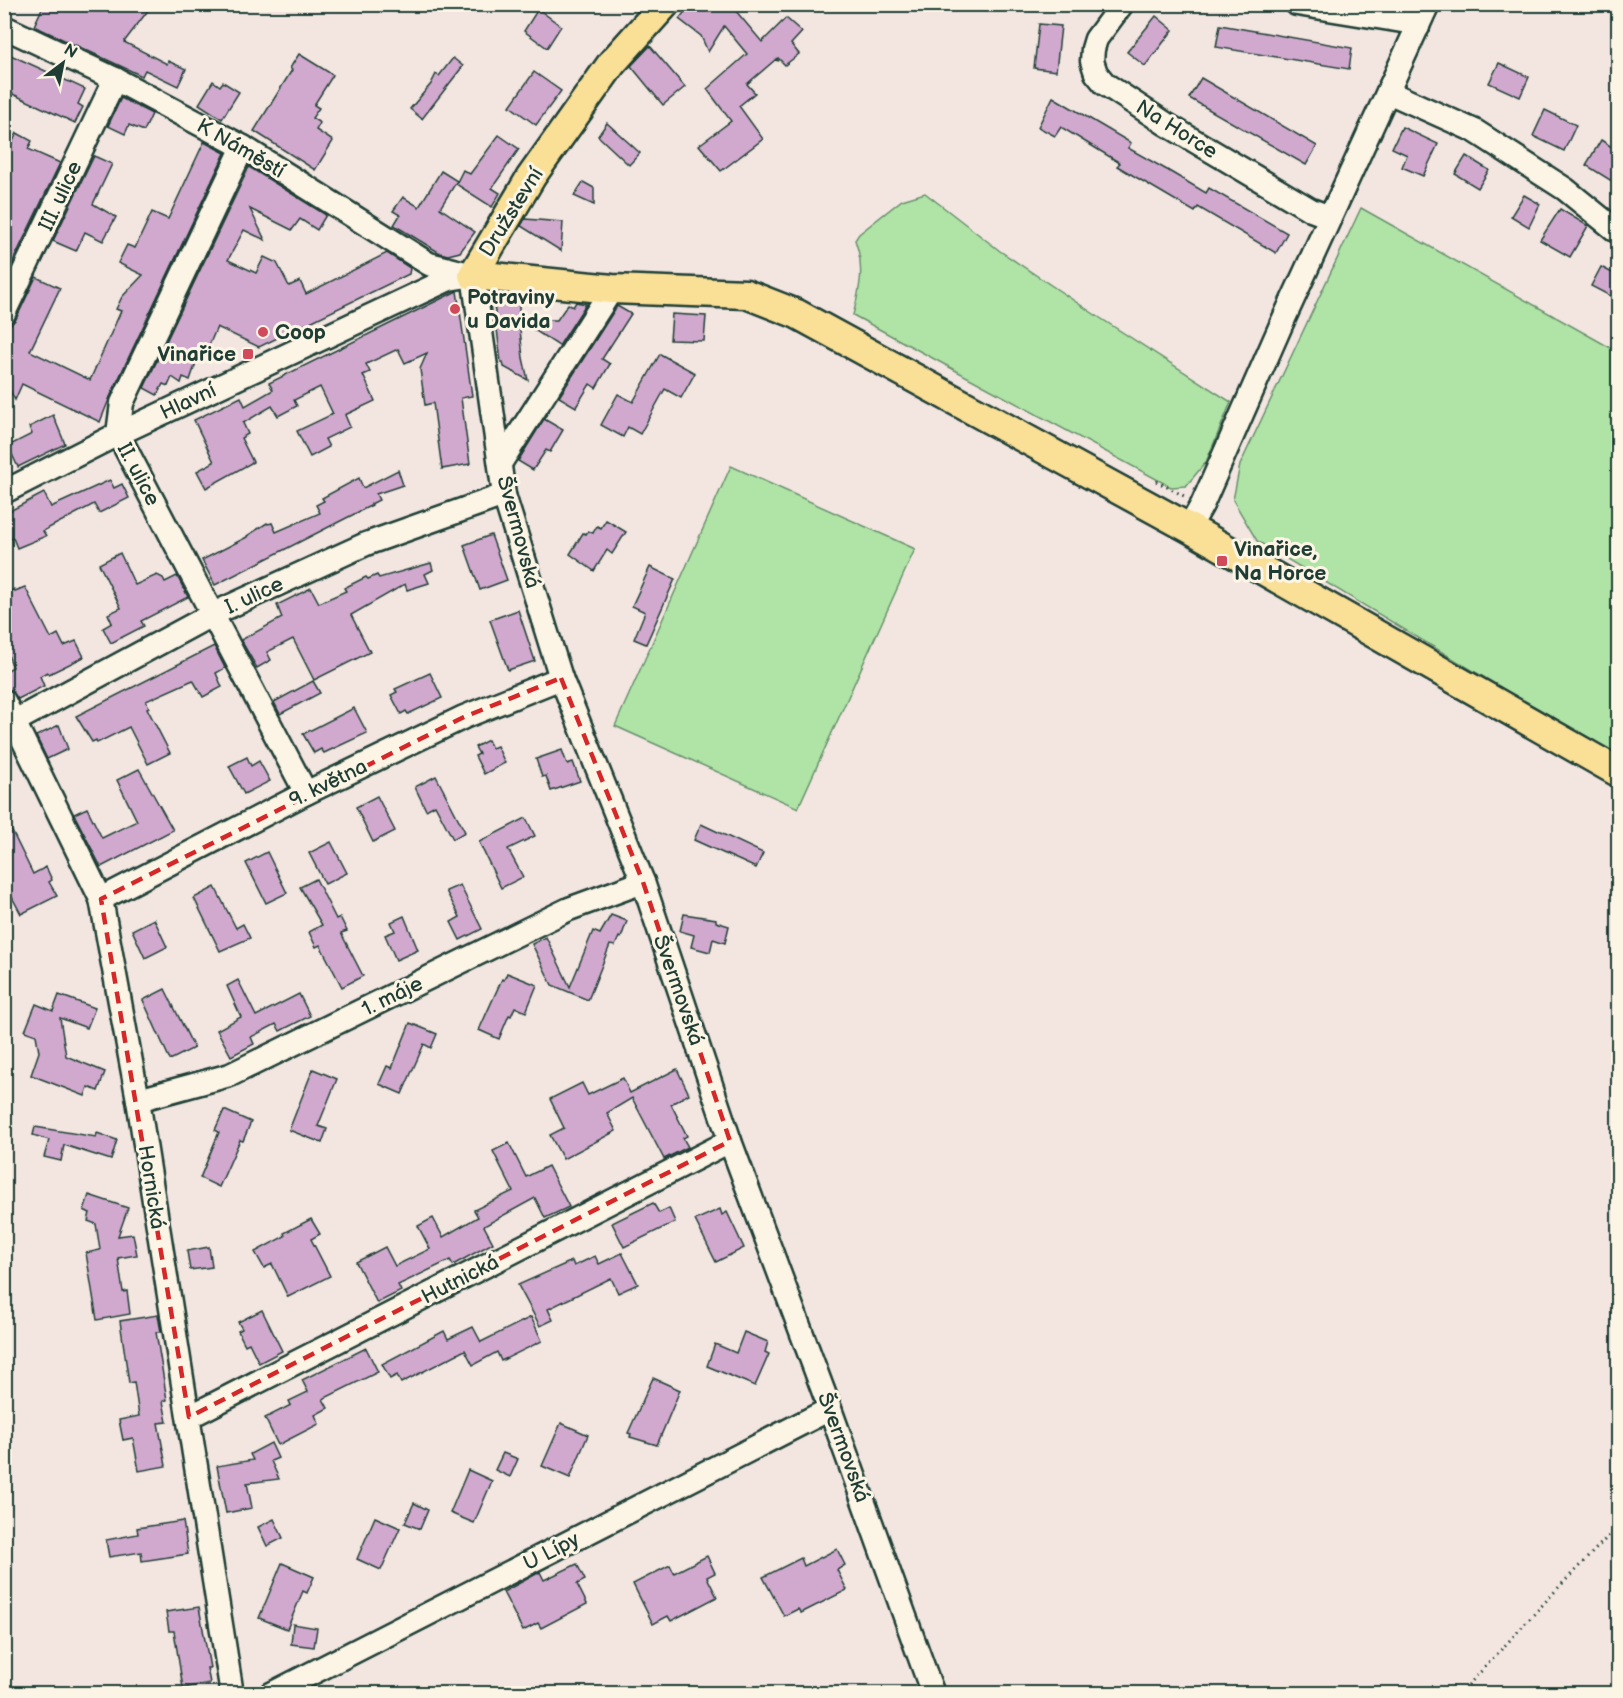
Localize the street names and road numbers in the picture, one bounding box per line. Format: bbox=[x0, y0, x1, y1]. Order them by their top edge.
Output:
street label: Na Horce bbox=[1131, 95, 1222, 164]
street label: K Náměstí bbox=[192, 113, 290, 184]
street label: III. ulice bbox=[33, 157, 87, 235]
street label: Družstevní bbox=[474, 162, 549, 262]
street label: Hlavní bbox=[156, 377, 221, 425]
street label: II. ulice bbox=[112, 438, 165, 510]
street label: Švermovská bbox=[492, 473, 546, 591]
street label: I. ulice bbox=[221, 571, 287, 620]
street label: 9. května bbox=[285, 754, 371, 813]
street label: Švermovská bbox=[648, 932, 709, 1049]
street label: 1. máje bbox=[358, 971, 427, 1022]
street label: Hornická bbox=[133, 1143, 170, 1231]
street label: Hutnická bbox=[417, 1249, 503, 1309]
street label: Švermovská bbox=[812, 1389, 875, 1506]
street label: U Lípy bbox=[519, 1527, 584, 1576]

